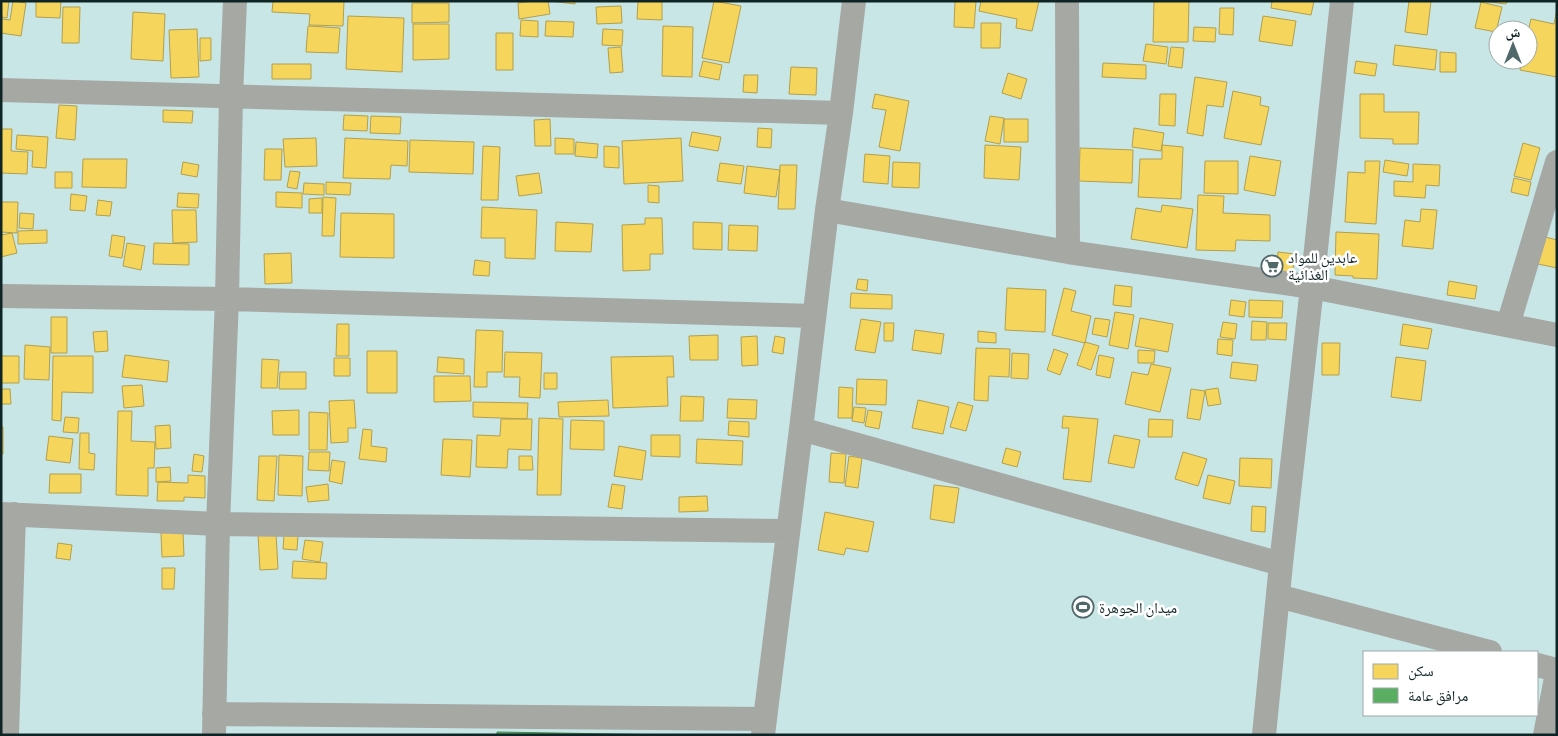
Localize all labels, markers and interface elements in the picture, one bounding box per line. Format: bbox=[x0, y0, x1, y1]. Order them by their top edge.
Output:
north arrow bbox=[1488, 20, 1538, 70]
text: ش bbox=[1506, 23, 1521, 41]
place label: عابدين للمواد الغذائية bbox=[1288, 248, 1358, 283]
supermarket icon: عابدين للمواد الغذائية bbox=[1260, 254, 1284, 278]
sports icon: ميدان الجوهرة bbox=[1071, 595, 1095, 619]
place label: ميدان الجوهرة bbox=[1099, 598, 1177, 618]
legend bbox=[1363, 651, 1538, 716]
text: سكن bbox=[1408, 661, 1434, 681]
text: مرافق عامة bbox=[1408, 686, 1468, 706]

